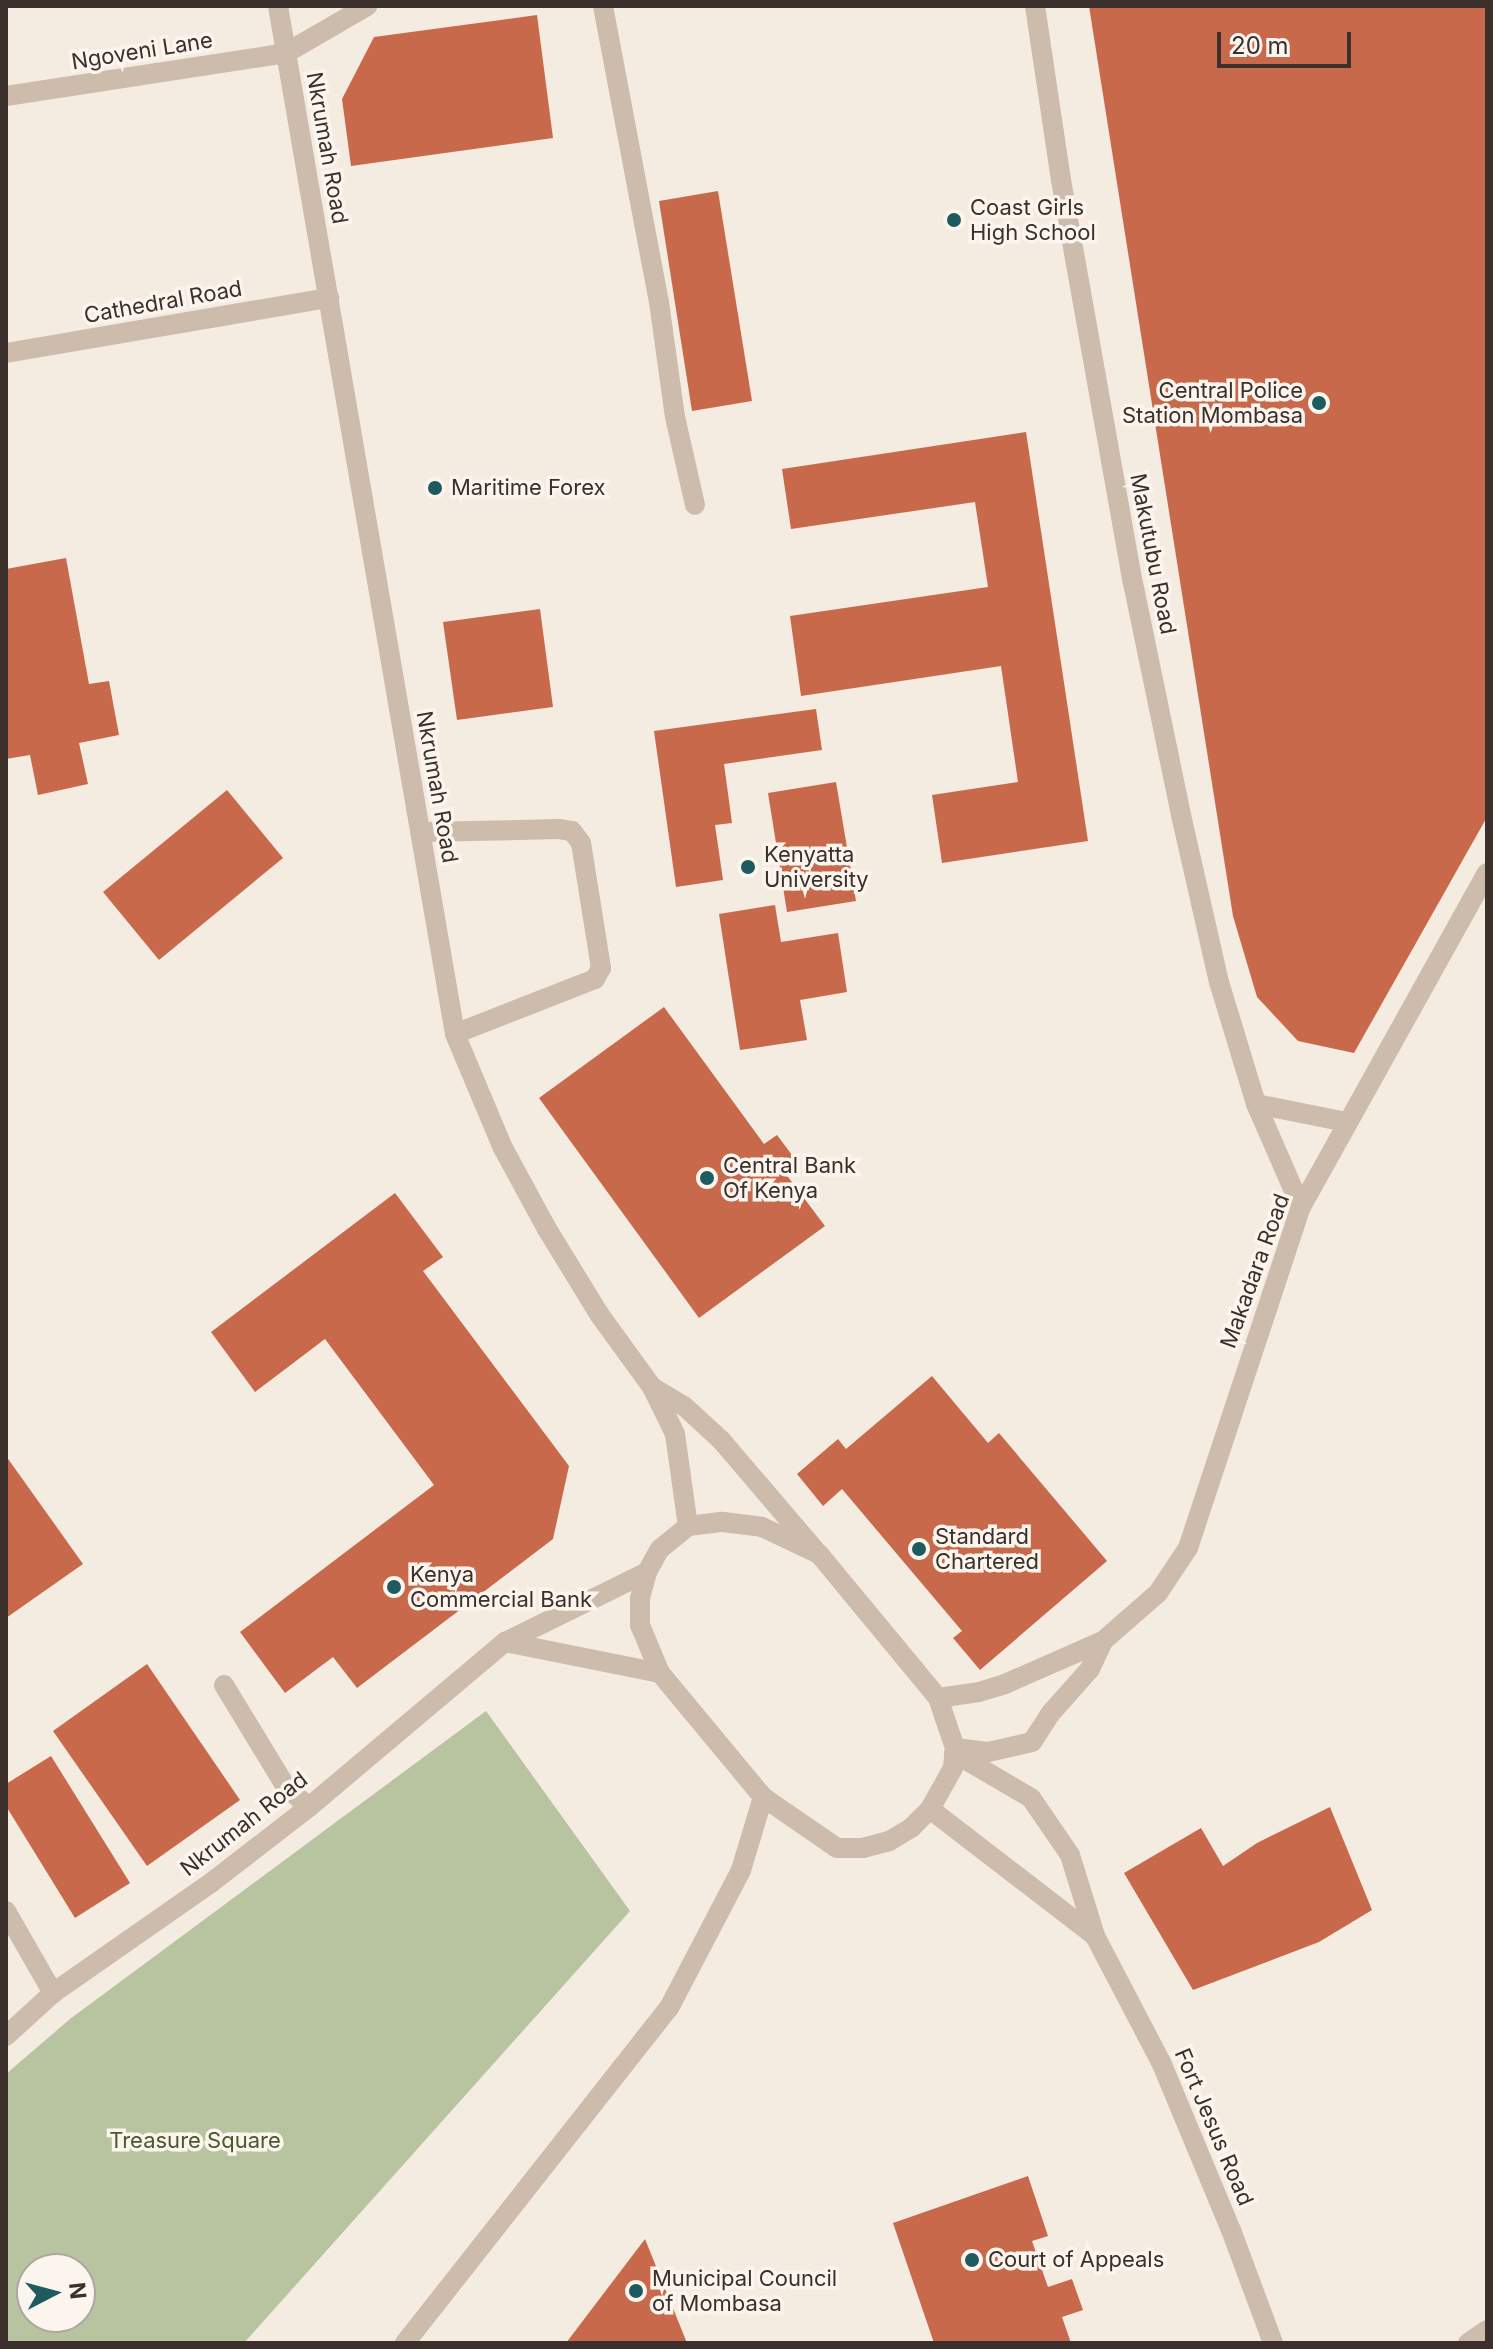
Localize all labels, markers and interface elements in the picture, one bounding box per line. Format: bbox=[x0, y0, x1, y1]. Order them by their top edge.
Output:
scale bar bbox=[1221, 16, 1355, 66]
street label: Ngoveni Lane bbox=[69, 27, 215, 75]
text: 20 m bbox=[1231, 31, 1289, 60]
street label: Nkrumah Road bbox=[301, 70, 353, 226]
place label: Coast Girls High School bbox=[970, 194, 1096, 246]
marker: Coast Girls High School bbox=[945, 211, 963, 229]
street label: Cathedral Road bbox=[82, 275, 244, 329]
place label: Central Police Station Mombasa bbox=[1122, 377, 1303, 428]
marker: Central Police Station Mombasa bbox=[1310, 394, 1328, 412]
street label: Makutubu Road bbox=[1124, 471, 1182, 637]
place label: Maritime Forex bbox=[451, 475, 606, 501]
marker: Maritime Forex bbox=[426, 479, 444, 497]
street label: Nkrumah Road bbox=[411, 709, 463, 865]
place label: Kenyatta University bbox=[764, 841, 869, 892]
marker: Kenyatta University bbox=[739, 858, 757, 876]
place label: Central Bank Of Kenya bbox=[723, 1152, 856, 1204]
marker: Central Bank Of Kenya bbox=[698, 1169, 716, 1187]
street label: Makadara Road bbox=[1215, 1190, 1295, 1352]
place label: Standard Chartered bbox=[935, 1523, 1039, 1574]
marker: Standard Chartered bbox=[910, 1540, 928, 1558]
place label: Kenya Commercial Bank bbox=[410, 1561, 592, 1612]
marker: Kenya Commercial Bank bbox=[385, 1578, 403, 1596]
street label: Nkrumah Road bbox=[175, 1766, 313, 1882]
street label: Fort Jesus Road bbox=[1169, 2044, 1259, 2210]
park label: Treasure Square bbox=[109, 2128, 281, 2154]
place label: Court of Appeals bbox=[988, 2247, 1164, 2273]
marker: Court of Appeals bbox=[963, 2251, 981, 2269]
north arrow bbox=[16, 2253, 96, 2333]
place label: Municipal Council of Mombasa bbox=[652, 2265, 837, 2316]
text: N bbox=[64, 2281, 92, 2300]
marker: Municipal Council of Mombasa bbox=[627, 2282, 645, 2300]

